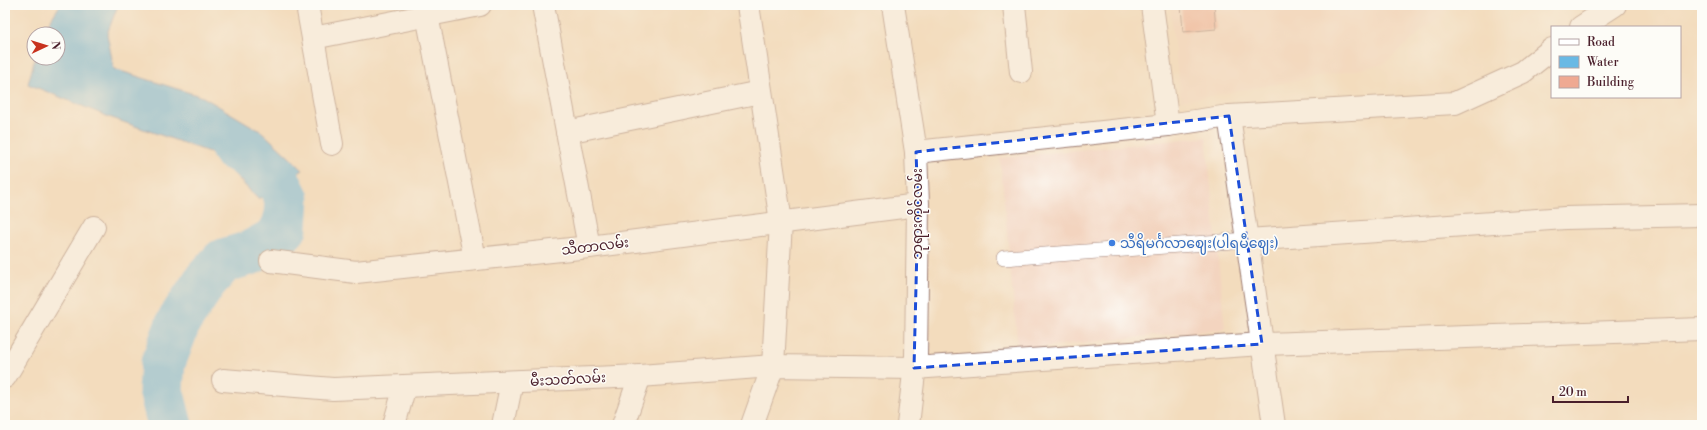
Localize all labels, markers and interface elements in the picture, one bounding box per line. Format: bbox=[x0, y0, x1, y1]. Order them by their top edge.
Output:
north arrow bbox=[26, 26, 66, 66]
legend bbox=[1551, 26, 1681, 98]
text: Road bbox=[1587, 35, 1615, 50]
text: N bbox=[48, 41, 62, 50]
text: Water bbox=[1586, 55, 1619, 70]
text: Building bbox=[1586, 75, 1635, 90]
street label: ဘုရားကိုင်လမ်း bbox=[907, 168, 929, 260]
street label: သီတာလမ်း bbox=[560, 232, 630, 260]
place label: သီရိမင်္ဂလာဈေး(ပါရမီဈေး) bbox=[1120, 233, 1279, 255]
marker: သီရိမင်္ဂလာဈေး(ပါရမီဈေး) bbox=[1107, 238, 1117, 248]
street label: မီးသတ်လမ်း bbox=[530, 367, 606, 391]
scale bar bbox=[1553, 378, 1628, 404]
text: 20 m bbox=[1559, 385, 1587, 400]

